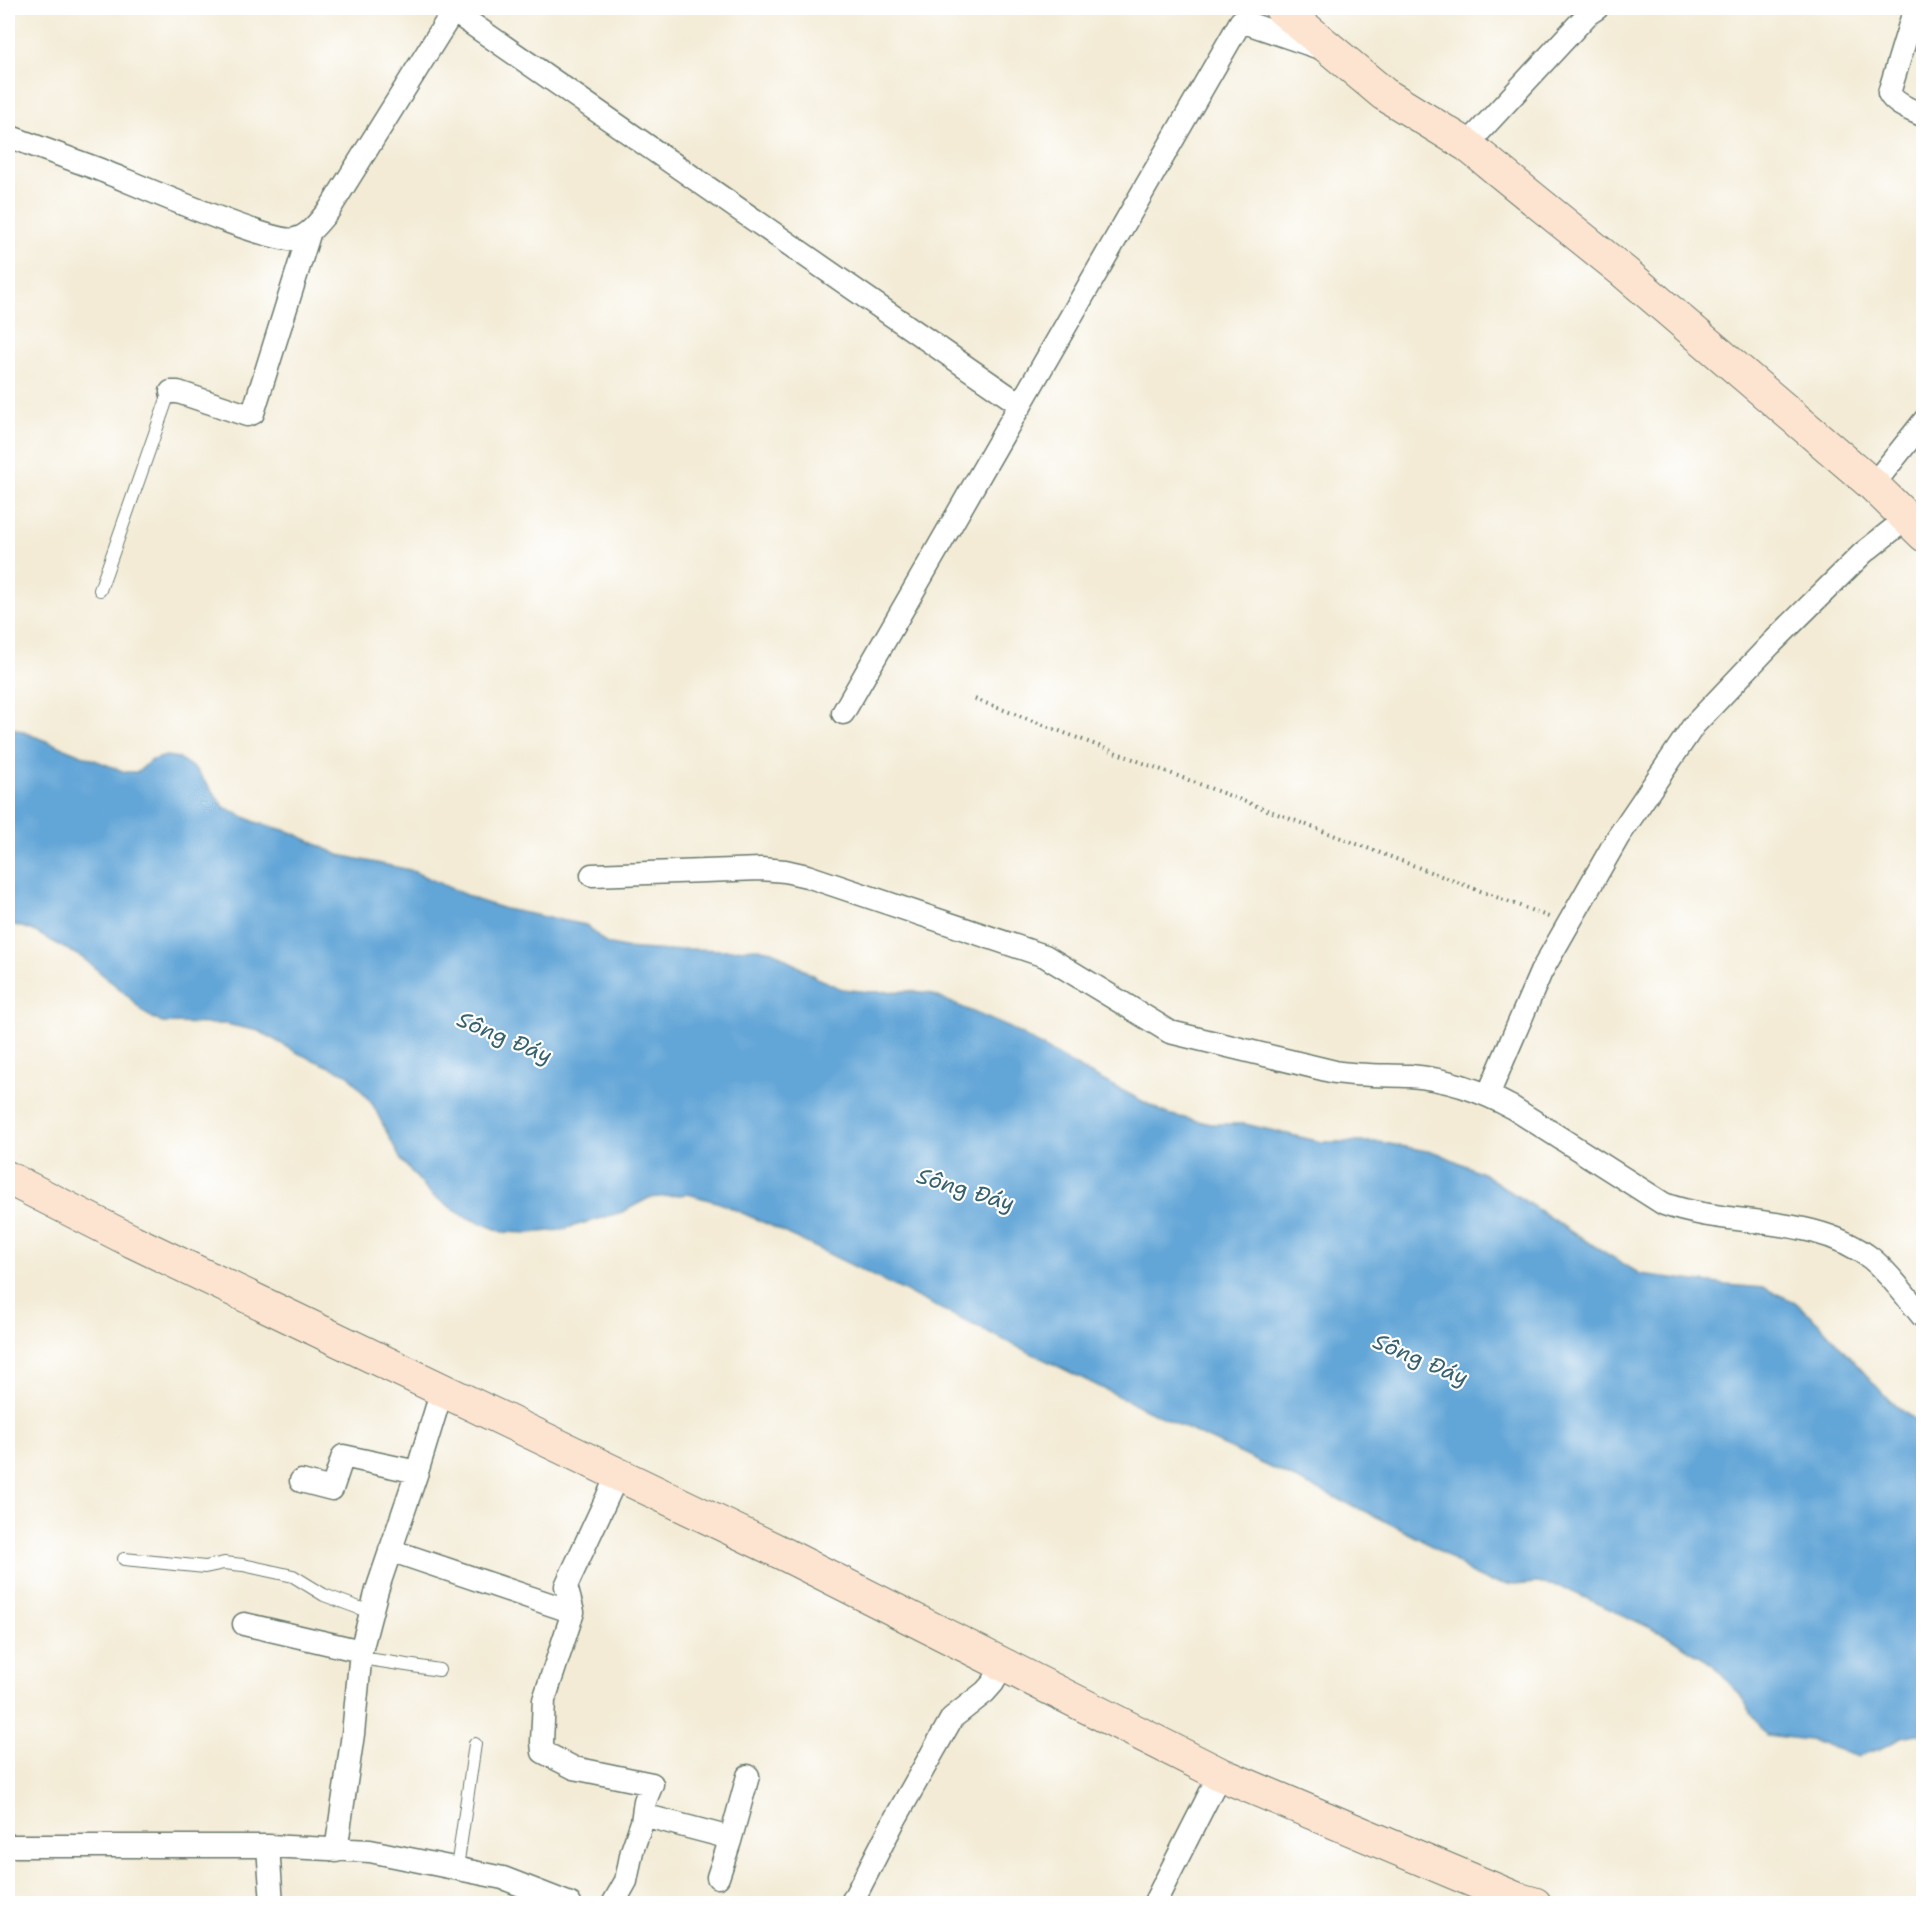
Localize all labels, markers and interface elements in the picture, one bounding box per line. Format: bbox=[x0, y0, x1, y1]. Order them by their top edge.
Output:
water label: Sông Đáy bbox=[453, 1004, 557, 1070]
water label: Sông Đáy bbox=[914, 1161, 1018, 1218]
water label: Sông Đáy bbox=[1369, 1326, 1473, 1392]

